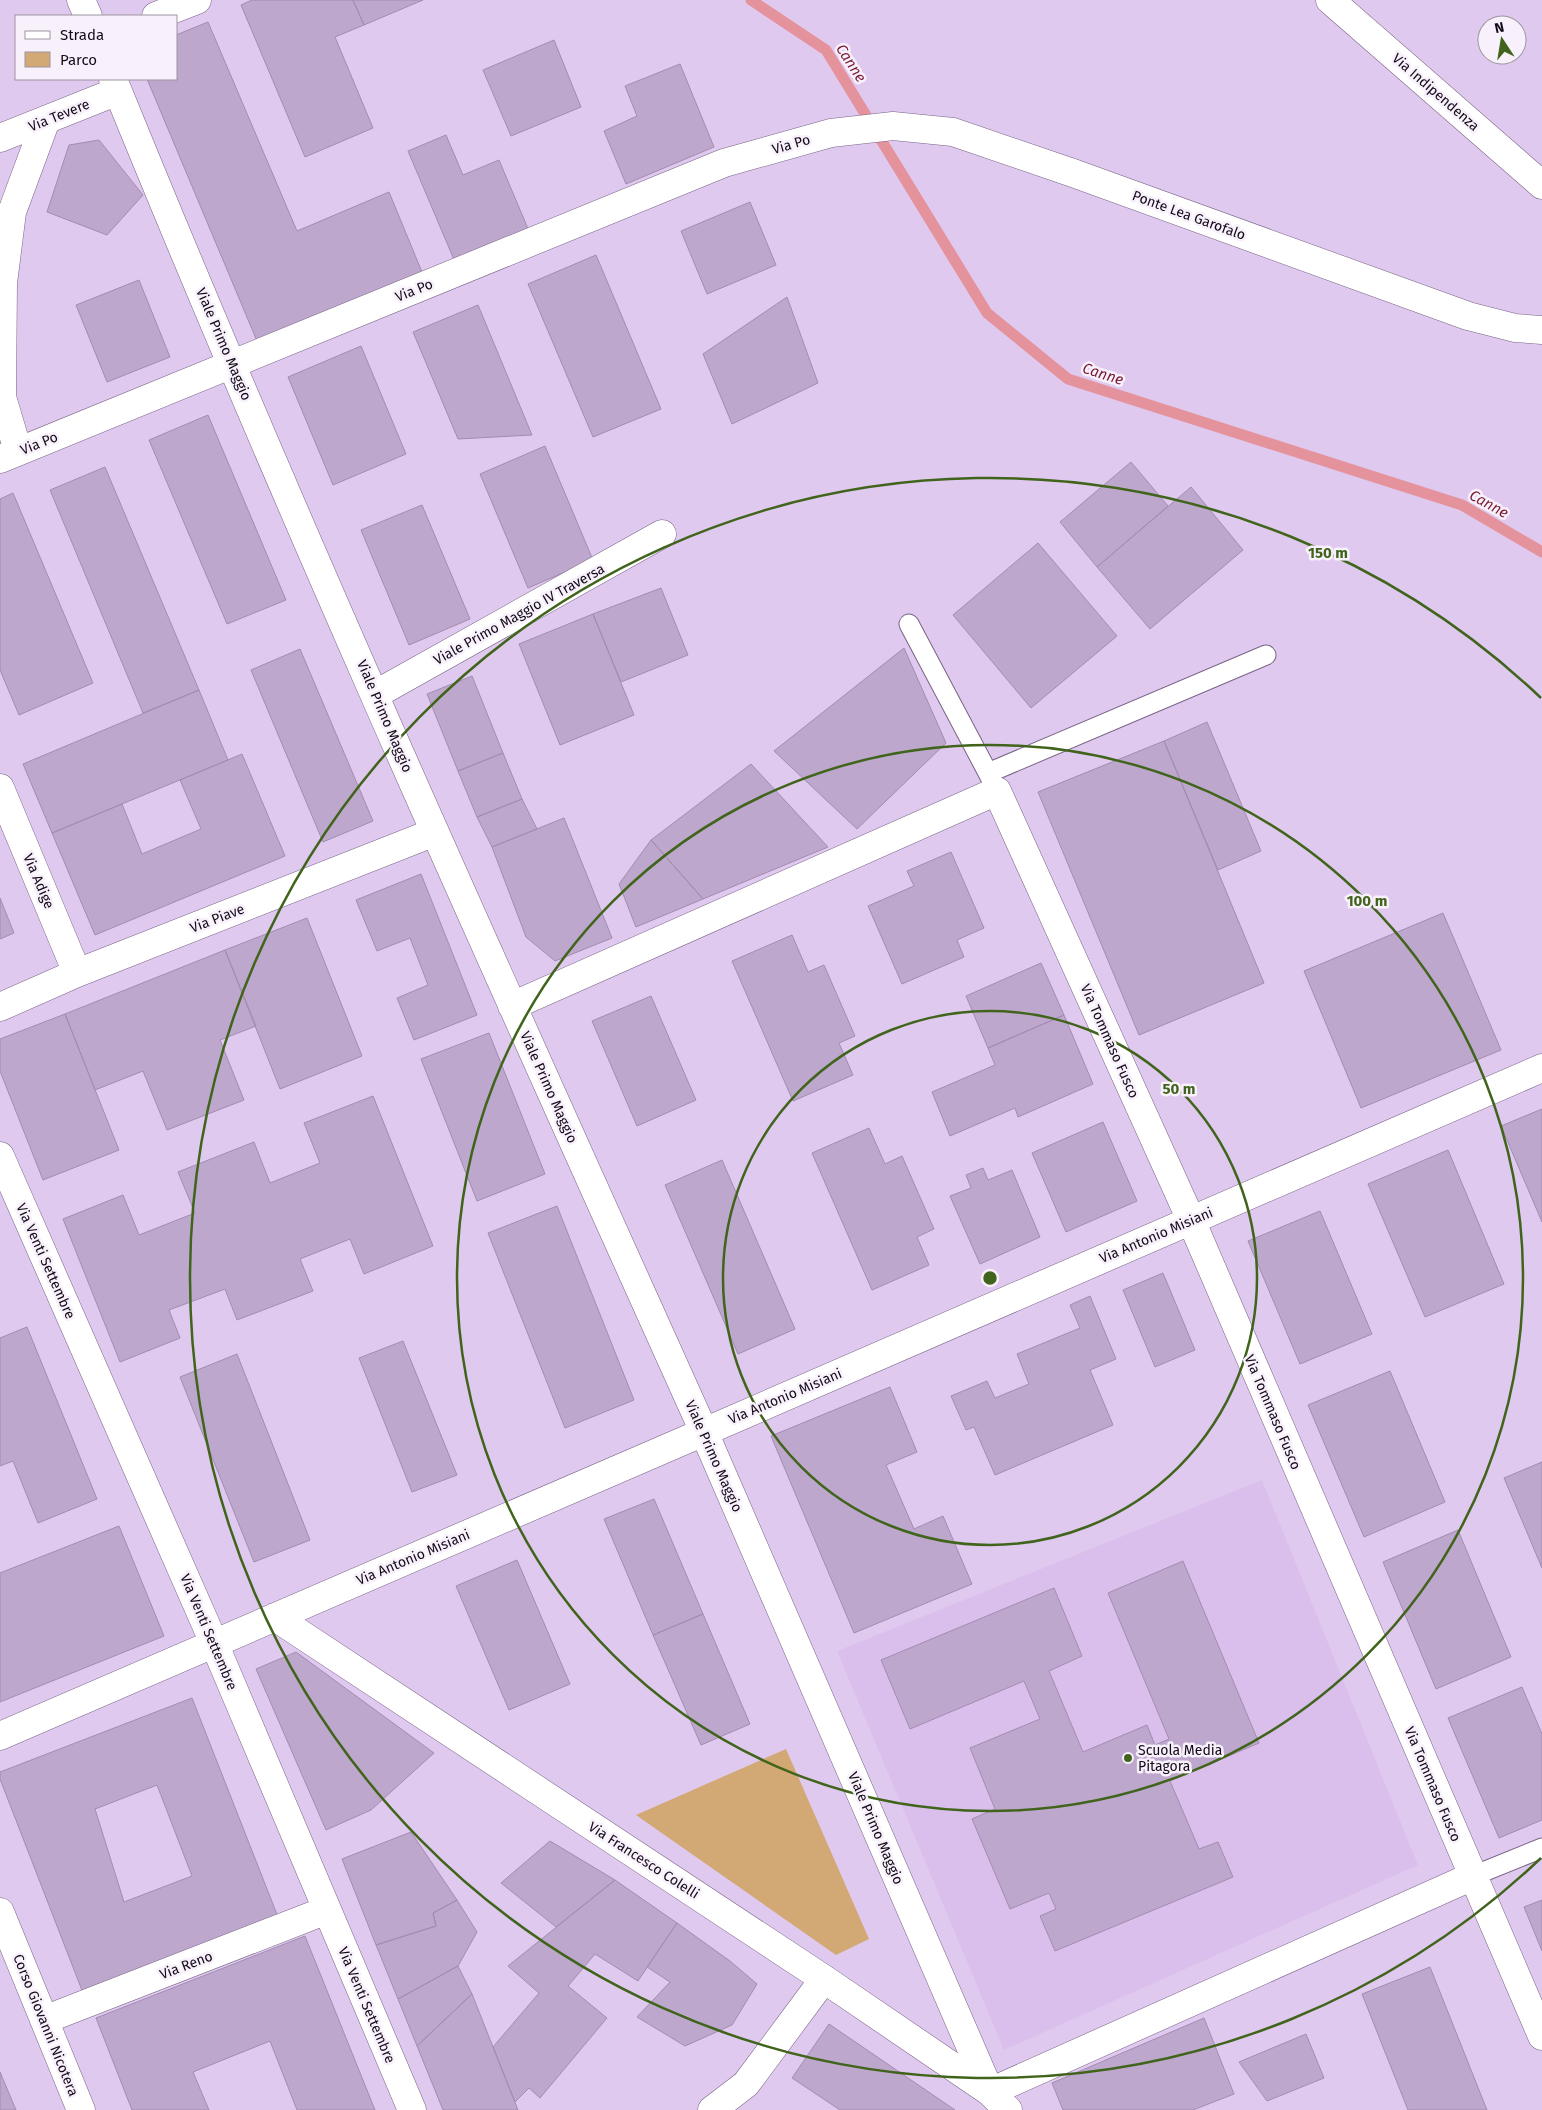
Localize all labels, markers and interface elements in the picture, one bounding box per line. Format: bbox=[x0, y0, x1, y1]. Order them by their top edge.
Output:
legend bbox=[15, 15, 178, 80]
north arrow bbox=[1477, 15, 1527, 65]
text: N bbox=[1493, 18, 1506, 37]
text: Strada bbox=[60, 26, 104, 44]
water label: Canne bbox=[832, 41, 870, 86]
street label: Via Indipendenza bbox=[1389, 50, 1483, 135]
text: Parco bbox=[60, 51, 97, 69]
street label: Via Tevere bbox=[26, 96, 92, 135]
street label: Via Po bbox=[770, 131, 812, 158]
street label: Ponte Lea Garofalo bbox=[1130, 187, 1248, 244]
street label: Via Po bbox=[393, 275, 435, 306]
street label: Viale Primo Maggio bbox=[192, 285, 255, 403]
water label: Canne bbox=[1080, 359, 1126, 389]
street label: Via Po bbox=[18, 428, 60, 459]
water label: Canne bbox=[1466, 486, 1512, 522]
text: 150 m bbox=[1308, 544, 1348, 562]
street label: Viale Primo Maggio IV Traversa bbox=[431, 560, 608, 669]
street label: Viale Primo Maggio bbox=[353, 657, 416, 775]
street label: Via Adige bbox=[19, 851, 58, 911]
text: 100 m bbox=[1347, 892, 1387, 910]
street label: Via Piave bbox=[188, 900, 247, 937]
street label: Via Tommaso Fusco bbox=[1077, 981, 1142, 1101]
street label: Viale Primo Maggio bbox=[516, 1029, 581, 1146]
text: 50 m bbox=[1162, 1080, 1196, 1098]
street label: Via Venti Settembre bbox=[12, 1201, 79, 1322]
street label: Via Antonio Misiani bbox=[1097, 1204, 1215, 1267]
centre of rings bbox=[981, 1269, 999, 1287]
street label: Via Tommaso Fusco bbox=[1241, 1352, 1304, 1472]
street label: Via Antonio Misiani bbox=[726, 1365, 844, 1428]
street label: Viale Primo Maggio bbox=[681, 1398, 746, 1515]
street label: Via Antonio Misiani bbox=[354, 1526, 472, 1589]
street label: Via Venti Settembre bbox=[176, 1571, 241, 1693]
street label: Via Tommaso Fusco bbox=[1401, 1724, 1464, 1844]
place label: Scuola Media Pitagora bbox=[1138, 1742, 1222, 1775]
marker: Scuola Media Pitagora bbox=[1122, 1752, 1134, 1764]
street label: Viale Primo Maggio bbox=[844, 1769, 907, 1887]
street label: Via Francesco Colelli bbox=[585, 1818, 702, 1903]
street label: Via Venti Settembre bbox=[334, 1944, 399, 2066]
street label: Via Reno bbox=[157, 1948, 215, 1983]
street label: Corso Giovanni Nicotera bbox=[9, 1952, 82, 2099]

